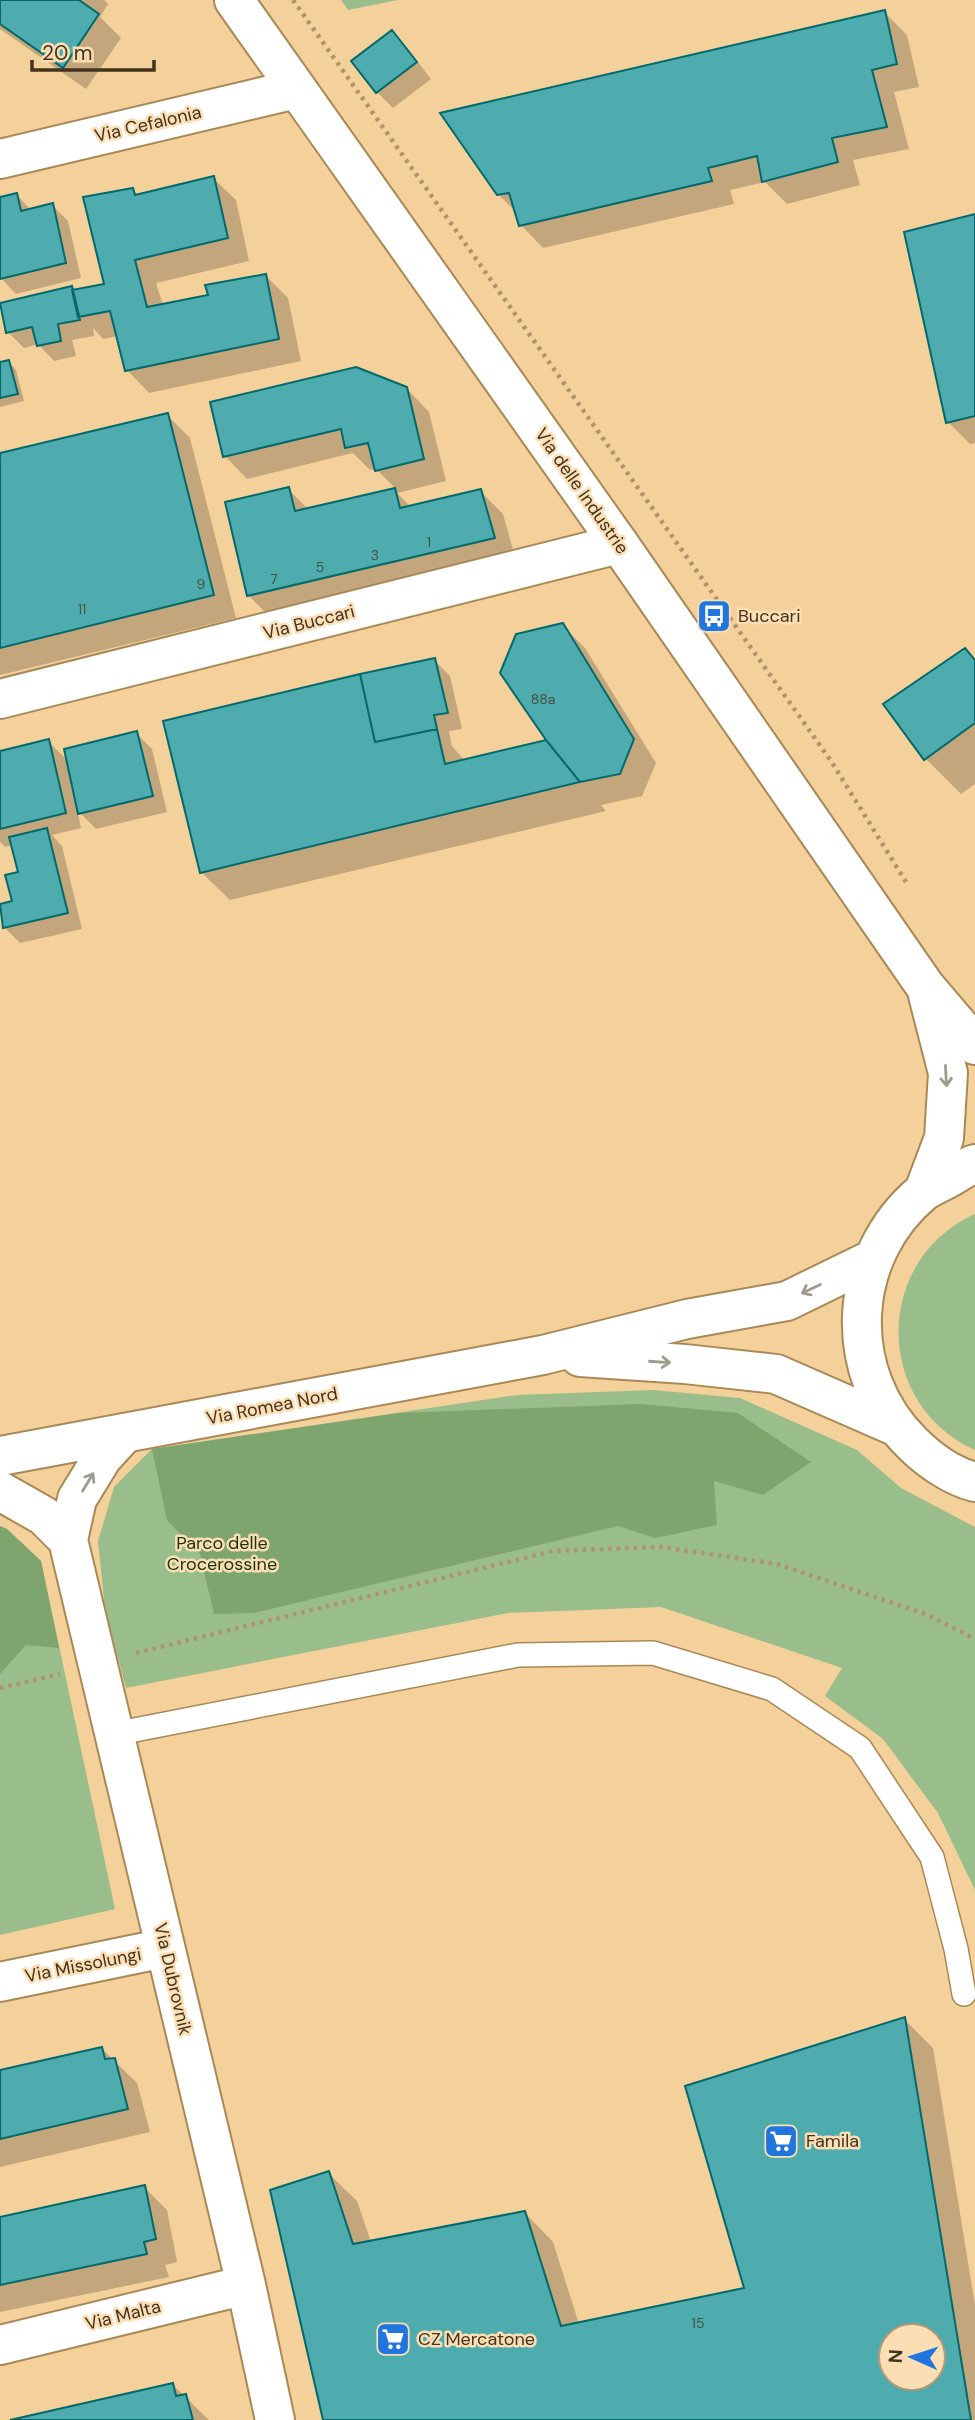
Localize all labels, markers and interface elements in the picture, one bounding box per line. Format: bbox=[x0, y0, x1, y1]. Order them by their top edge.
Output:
scale bar bbox=[32, 28, 154, 72]
text: 20 m bbox=[42, 39, 93, 67]
street label: Via Cefalonia bbox=[92, 100, 204, 148]
street label: Via delle Industrie bbox=[530, 423, 634, 559]
house number: 1 bbox=[427, 533, 431, 551]
house number: 3 bbox=[371, 546, 379, 564]
house number: 5 bbox=[316, 558, 324, 576]
house number: 7 bbox=[270, 570, 278, 588]
house number: 9 bbox=[197, 575, 206, 593]
bus stop icon: Buccari bbox=[695, 597, 733, 635]
street label: Via Buccari bbox=[261, 599, 357, 645]
house number: 11 bbox=[78, 600, 86, 618]
place label: Buccari bbox=[738, 604, 801, 628]
house number: 88a bbox=[531, 690, 555, 708]
one-way arrow bbox=[940, 1064, 953, 1087]
one-way arrow bbox=[801, 1283, 822, 1296]
one-way arrow bbox=[649, 1356, 672, 1369]
street label: Via Romea Nord bbox=[204, 1382, 340, 1430]
one-way arrow bbox=[81, 1472, 95, 1492]
park label: Parco delle Crocerossine bbox=[167, 1531, 277, 1576]
street label: Via Dubrovnik bbox=[148, 1920, 198, 2038]
street label: Via Missolungi bbox=[23, 1942, 143, 1988]
supermarket icon: Famila bbox=[762, 2122, 800, 2160]
place label: Famila bbox=[806, 2129, 859, 2153]
street label: Via Malta bbox=[83, 2294, 163, 2336]
house number: 15 bbox=[692, 2314, 704, 2332]
supermarket icon: CZ Mercatone bbox=[374, 2320, 412, 2358]
north arrow bbox=[877, 2322, 947, 2392]
place label: CZ Mercatone bbox=[418, 2327, 535, 2351]
text: N bbox=[883, 2349, 908, 2364]

